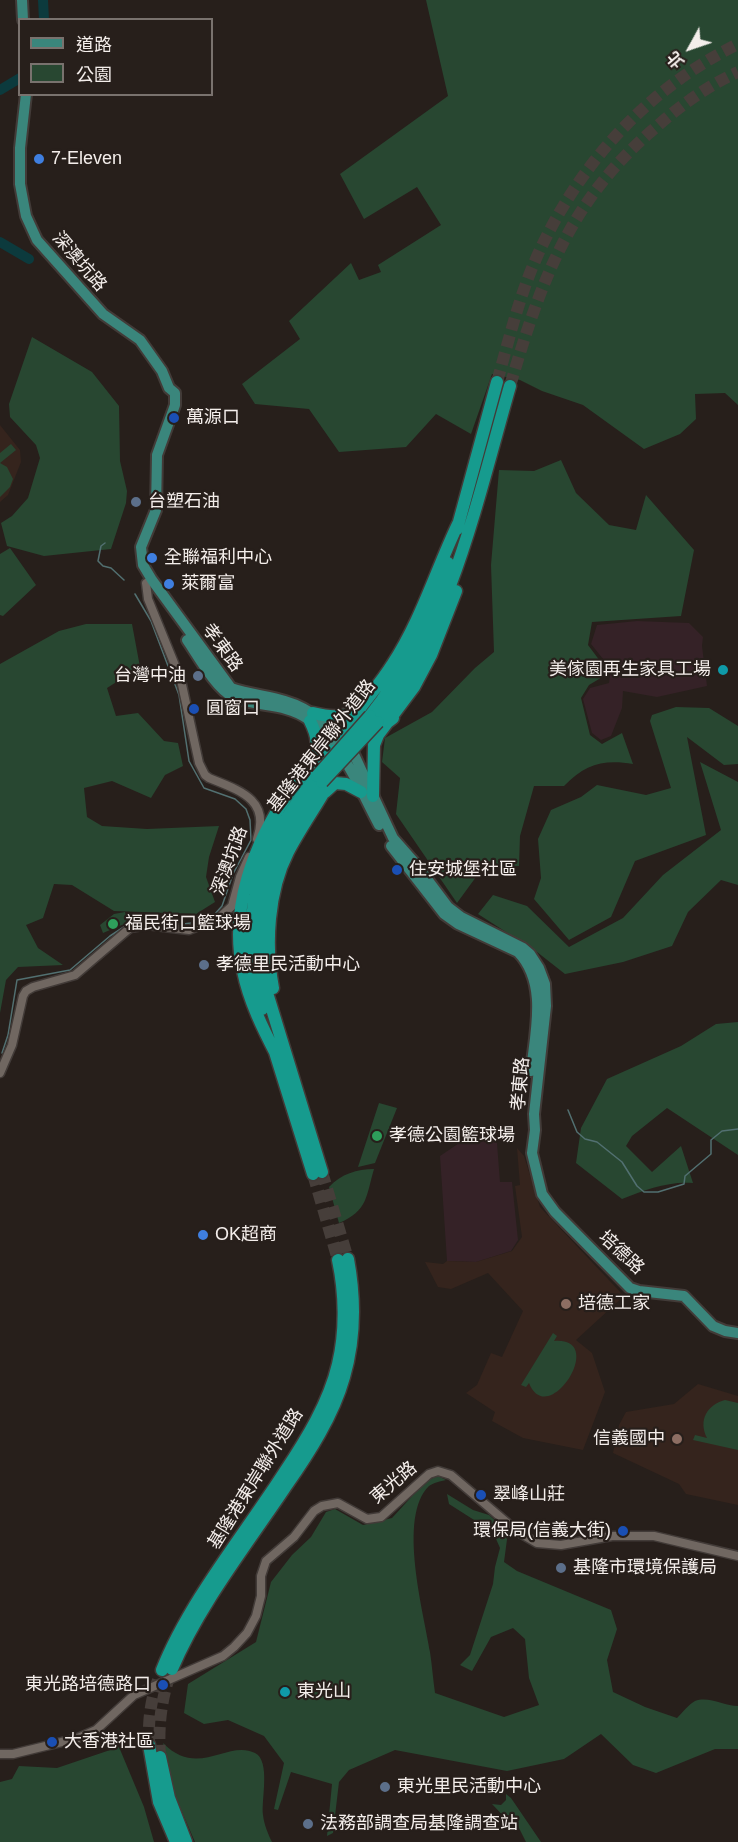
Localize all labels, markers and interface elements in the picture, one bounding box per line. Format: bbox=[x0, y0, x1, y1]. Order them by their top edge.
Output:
legend bbox=[18, 18, 213, 96]
north arrow bbox=[660, 18, 720, 78]
text: 道路 bbox=[76, 35, 112, 55]
text: 北 bbox=[664, 48, 687, 71]
text: 公園 bbox=[76, 65, 112, 85]
place label: 7-Eleven bbox=[51, 148, 122, 170]
marker: 7-Eleven bbox=[32, 152, 46, 166]
street label: 深澳坑路 bbox=[47, 228, 111, 296]
place label: 萬源口 bbox=[186, 407, 240, 429]
marker: 萬源口 bbox=[167, 411, 181, 425]
place label: 台塑石油 bbox=[148, 491, 220, 513]
marker: 台塑石油 bbox=[129, 495, 143, 509]
place label: 全聯福利中心 bbox=[164, 547, 272, 569]
marker: 全聯福利中心 bbox=[145, 551, 159, 565]
place label: 萊爾富 bbox=[181, 573, 235, 595]
marker: 萊爾富 bbox=[162, 577, 176, 591]
street label: 孝東路 bbox=[197, 620, 247, 676]
place label: 美傢園再生家具工場 bbox=[549, 659, 711, 681]
marker: 美傢園再生家具工場 bbox=[716, 663, 730, 677]
place label: 台灣中油 bbox=[114, 665, 186, 687]
marker: 台灣中油 bbox=[191, 669, 205, 683]
street label: 基隆港東岸聯外道路 bbox=[264, 676, 380, 816]
place label: 圓窗口 bbox=[206, 698, 260, 720]
marker: 圓窗口 bbox=[187, 702, 201, 716]
street label: 深澳坑路 bbox=[208, 823, 252, 899]
place label: 住安城堡社區 bbox=[409, 859, 517, 881]
marker: 住安城堡社區 bbox=[390, 863, 404, 877]
place label: 福民街口籃球場 bbox=[125, 913, 251, 935]
marker: 福民街口籃球場 bbox=[106, 917, 120, 931]
place label: 孝德里民活動中心 bbox=[216, 954, 360, 976]
marker: 孝德里民活動中心 bbox=[197, 958, 211, 972]
street label: 孝東路 bbox=[508, 1056, 534, 1112]
place label: 孝德公園籃球場 bbox=[389, 1125, 515, 1147]
marker: 孝德公園籃球場 bbox=[370, 1129, 384, 1143]
place label: OK超商 bbox=[215, 1224, 277, 1246]
street label: 培德路 bbox=[594, 1227, 648, 1279]
marker: OK超商 bbox=[196, 1228, 210, 1242]
place label: 培德工家 bbox=[578, 1293, 650, 1315]
marker: 培德工家 bbox=[559, 1297, 573, 1311]
street label: 基隆港東岸聯外道路 bbox=[204, 1405, 308, 1553]
place label: 信義國中 bbox=[593, 1428, 665, 1450]
marker: 信義國中 bbox=[670, 1432, 684, 1446]
street label: 東光路 bbox=[366, 1457, 422, 1509]
place label: 翠峰山莊 bbox=[493, 1484, 565, 1506]
marker: 翠峰山莊 bbox=[474, 1488, 488, 1502]
place label: 環保局(信義大街) bbox=[473, 1520, 611, 1542]
marker: 環保局(信義大街) bbox=[616, 1524, 630, 1538]
place label: 基隆市環境保護局 bbox=[573, 1557, 717, 1579]
marker: 基隆市環境保護局 bbox=[554, 1561, 568, 1575]
place label: 東光路培德路口 bbox=[25, 1674, 151, 1696]
marker: 東光路培德路口 bbox=[156, 1678, 170, 1692]
place label: 東光山 bbox=[297, 1681, 351, 1703]
marker: 東光山 bbox=[278, 1685, 292, 1699]
place label: 大香港社區 bbox=[64, 1731, 154, 1753]
marker: 大香港社區 bbox=[45, 1735, 59, 1749]
place label: 東光里民活動中心 bbox=[397, 1776, 541, 1798]
marker: 東光里民活動中心 bbox=[378, 1780, 392, 1794]
place label: 法務部調查局基隆調查站 bbox=[320, 1813, 518, 1835]
marker: 法務部調查局基隆調查站 bbox=[301, 1817, 315, 1831]

